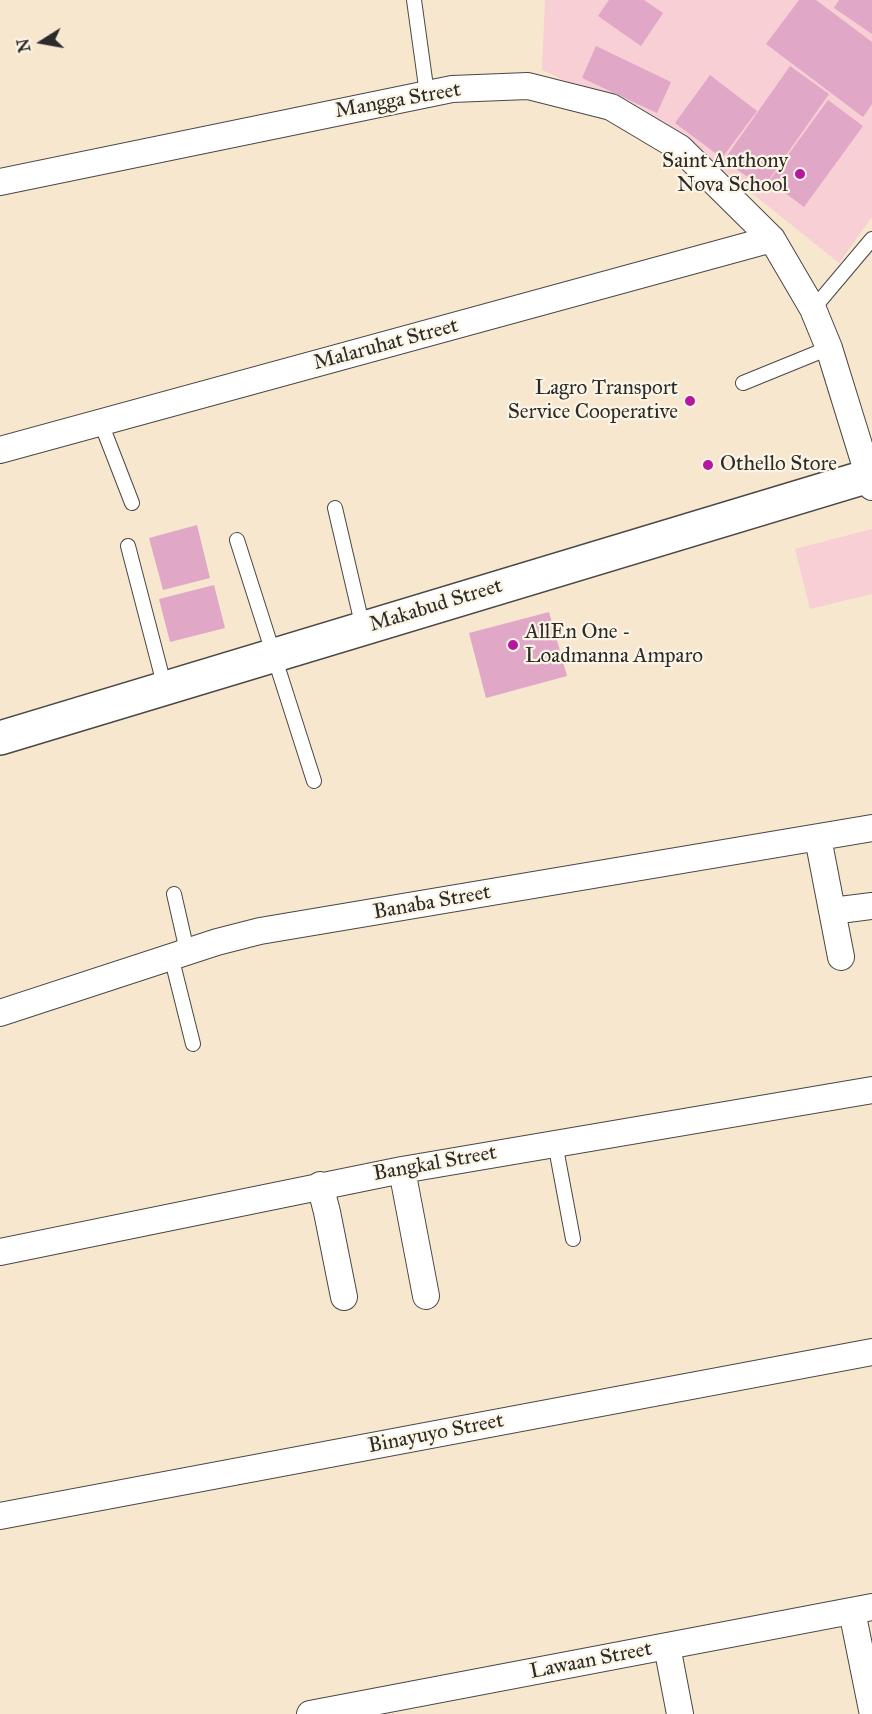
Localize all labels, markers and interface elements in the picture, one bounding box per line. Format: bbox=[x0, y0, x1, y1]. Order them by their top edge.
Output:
north arrow bbox=[12, 12, 72, 72]
text: N bbox=[13, 37, 34, 54]
street label: Mangga Street bbox=[333, 78, 463, 124]
place label: Saint Anthony Nova School bbox=[662, 149, 788, 199]
marker: Saint Anthony Nova School bbox=[793, 167, 807, 181]
street label: Malaruhat Street bbox=[311, 314, 461, 376]
place label: Lagro Transport Service Cooperative bbox=[508, 376, 678, 426]
marker: Lagro Transport Service Cooperative bbox=[683, 394, 697, 408]
place label: Othello Store bbox=[720, 452, 837, 478]
marker: Othello Store bbox=[701, 458, 715, 472]
street label: Makabud Street bbox=[366, 574, 506, 638]
place label: AllEn One - Loadmanna Amparo bbox=[525, 620, 703, 670]
marker: AllEn One - Loadmanna Amparo bbox=[506, 638, 520, 652]
street label: Banaba Street bbox=[371, 880, 493, 926]
street label: Bangkal Street bbox=[371, 1141, 499, 1187]
street label: Binayuyo Street bbox=[366, 1409, 506, 1459]
street label: Lawaan Street bbox=[528, 1637, 654, 1685]

